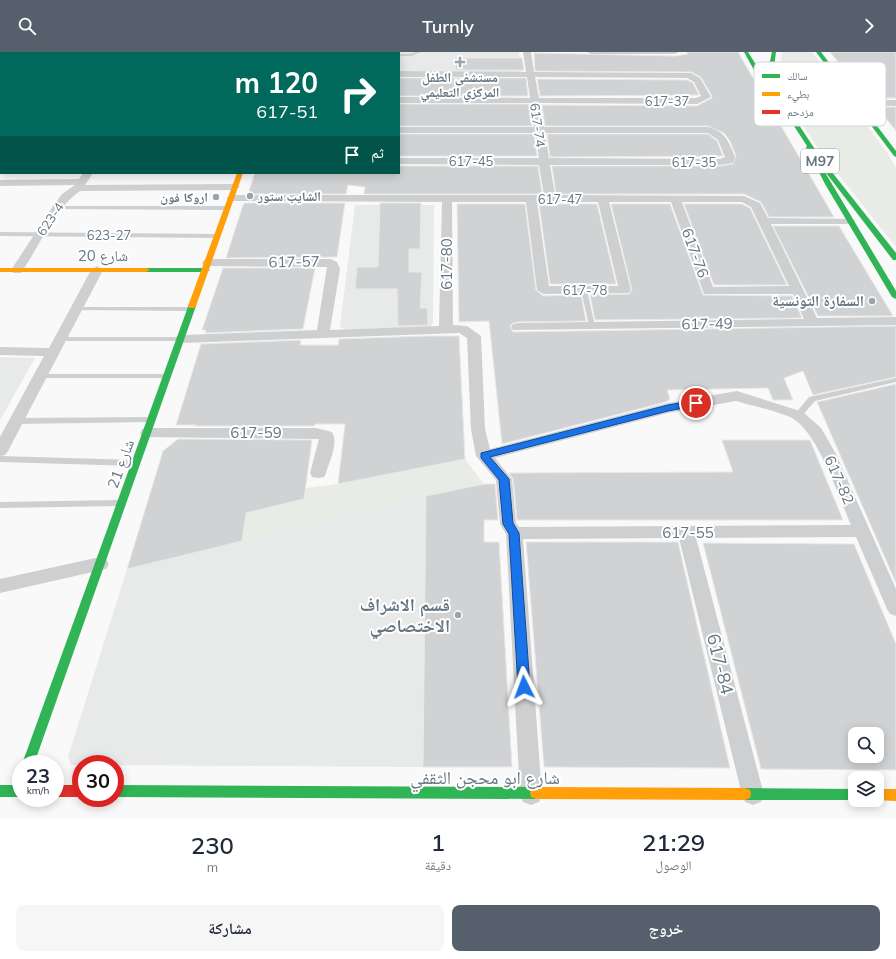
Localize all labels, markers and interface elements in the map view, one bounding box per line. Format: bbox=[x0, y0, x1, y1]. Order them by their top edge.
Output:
icon: search bbox=[16, 15, 38, 37]
text: Turnly bbox=[422, 15, 474, 38]
icon: forward bbox=[858, 15, 880, 37]
marker: مستشفى الطفل المركزي التعليمي bbox=[454, 56, 466, 68]
legend bbox=[754, 62, 886, 126]
text: 120 m bbox=[235, 65, 318, 100]
icon: right bbox=[332, 68, 384, 120]
place label: مستشفى الطفل المركزي التعليمي bbox=[421, 69, 499, 103]
text: سالك bbox=[787, 69, 807, 83]
text: بطيء bbox=[787, 87, 809, 103]
street label: 617-37 bbox=[645, 93, 689, 109]
text: 617-51 bbox=[256, 100, 318, 123]
street label: 617-74 bbox=[527, 102, 549, 148]
text: مزدحم bbox=[787, 105, 814, 120]
text: ثم bbox=[371, 143, 384, 162]
icon: arrive bbox=[341, 144, 363, 166]
road number: M97 bbox=[801, 149, 839, 173]
street label: 617-45 bbox=[449, 153, 493, 169]
street label: 617-35 bbox=[672, 154, 716, 170]
place label: الشايب ستور bbox=[257, 188, 321, 204]
place label: اروكا فون bbox=[160, 189, 208, 205]
marker: الشايب ستور bbox=[245, 191, 255, 201]
street label: 617-47 bbox=[538, 191, 582, 207]
marker: اروكا فون bbox=[211, 192, 221, 202]
street label: 623-4 bbox=[33, 199, 67, 239]
street label: 617-76 bbox=[678, 225, 713, 280]
street label: 623-27 bbox=[87, 227, 131, 243]
street label: 617-80 bbox=[437, 238, 456, 290]
street label: شارع 20 bbox=[78, 246, 128, 266]
street label: 617-57 bbox=[268, 252, 320, 271]
street label: 617-78 bbox=[563, 282, 607, 298]
place label: السفارة التونسية bbox=[772, 291, 864, 310]
marker: السفارة التونسية bbox=[867, 296, 877, 306]
street label: 617-49 bbox=[681, 314, 733, 333]
pin bbox=[679, 386, 713, 420]
icon: arrive bbox=[685, 392, 707, 414]
street label: 617-59 bbox=[230, 423, 282, 442]
street label: شارع 21 bbox=[103, 437, 139, 491]
street label: 617-82 bbox=[820, 452, 859, 507]
street label: 617-55 bbox=[662, 523, 714, 542]
place label: قسم الاشراف الاختصاصي bbox=[360, 593, 450, 640]
marker: قسم الاشراف الاختصاصي bbox=[453, 610, 463, 620]
street label: 617-84 bbox=[702, 631, 739, 697]
position arrow bbox=[503, 666, 545, 708]
map controls bbox=[848, 727, 884, 807]
button: search bbox=[848, 727, 884, 763]
speed limit sign: 30 bbox=[72, 755, 124, 807]
text: 23 bbox=[26, 763, 50, 788]
street label: شارع ابو محجن الثقفي bbox=[410, 766, 560, 793]
button: layers bbox=[848, 771, 884, 807]
text: km/h bbox=[27, 784, 49, 797]
text: 1 bbox=[431, 827, 445, 857]
text: 21:29 bbox=[642, 827, 705, 857]
text: 230 bbox=[191, 830, 234, 860]
text: دقيقة bbox=[425, 857, 451, 873]
text: الوصول bbox=[656, 857, 692, 873]
text: m bbox=[207, 859, 218, 875]
button: مشاركة bbox=[16, 905, 444, 951]
button: خروج bbox=[452, 905, 880, 951]

